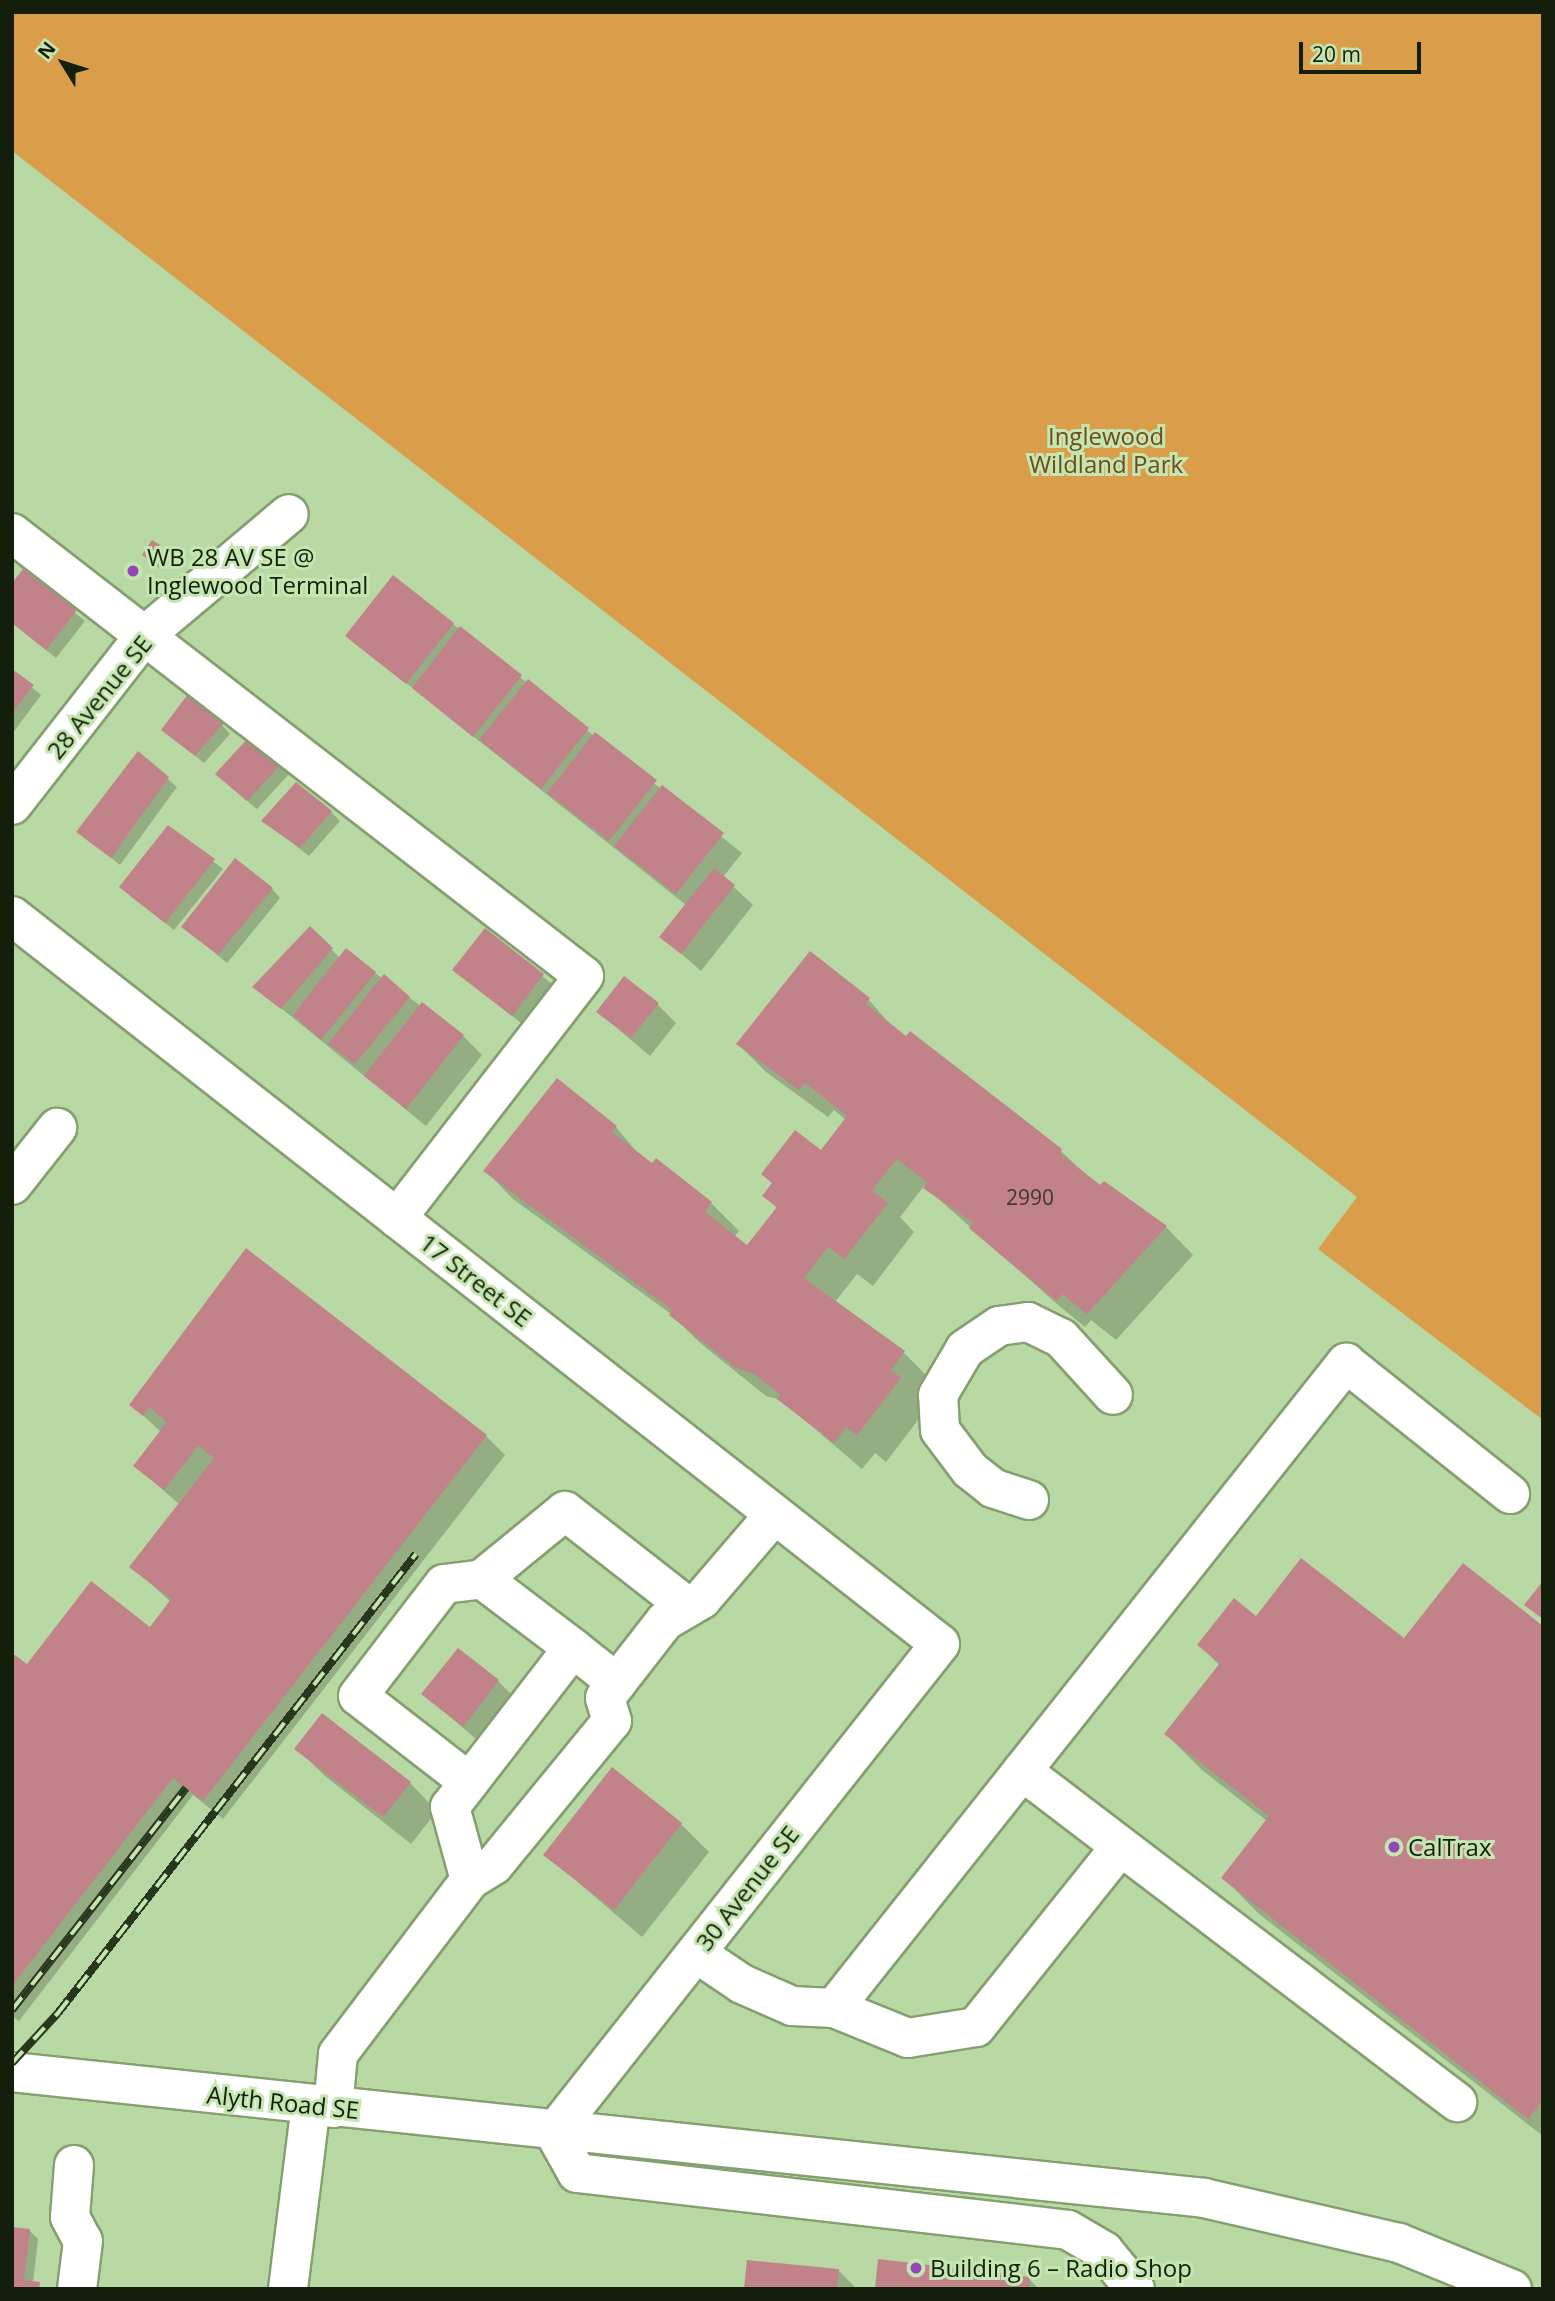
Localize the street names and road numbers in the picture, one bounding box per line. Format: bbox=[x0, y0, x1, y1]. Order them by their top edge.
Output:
street label: 28 Avenue SE bbox=[41, 630, 157, 764]
street label: 17 Street SE bbox=[415, 1228, 537, 1332]
street label: 30 Avenue SE bbox=[689, 1820, 805, 1956]
street label: Alyth Road SE bbox=[206, 2080, 360, 2124]

